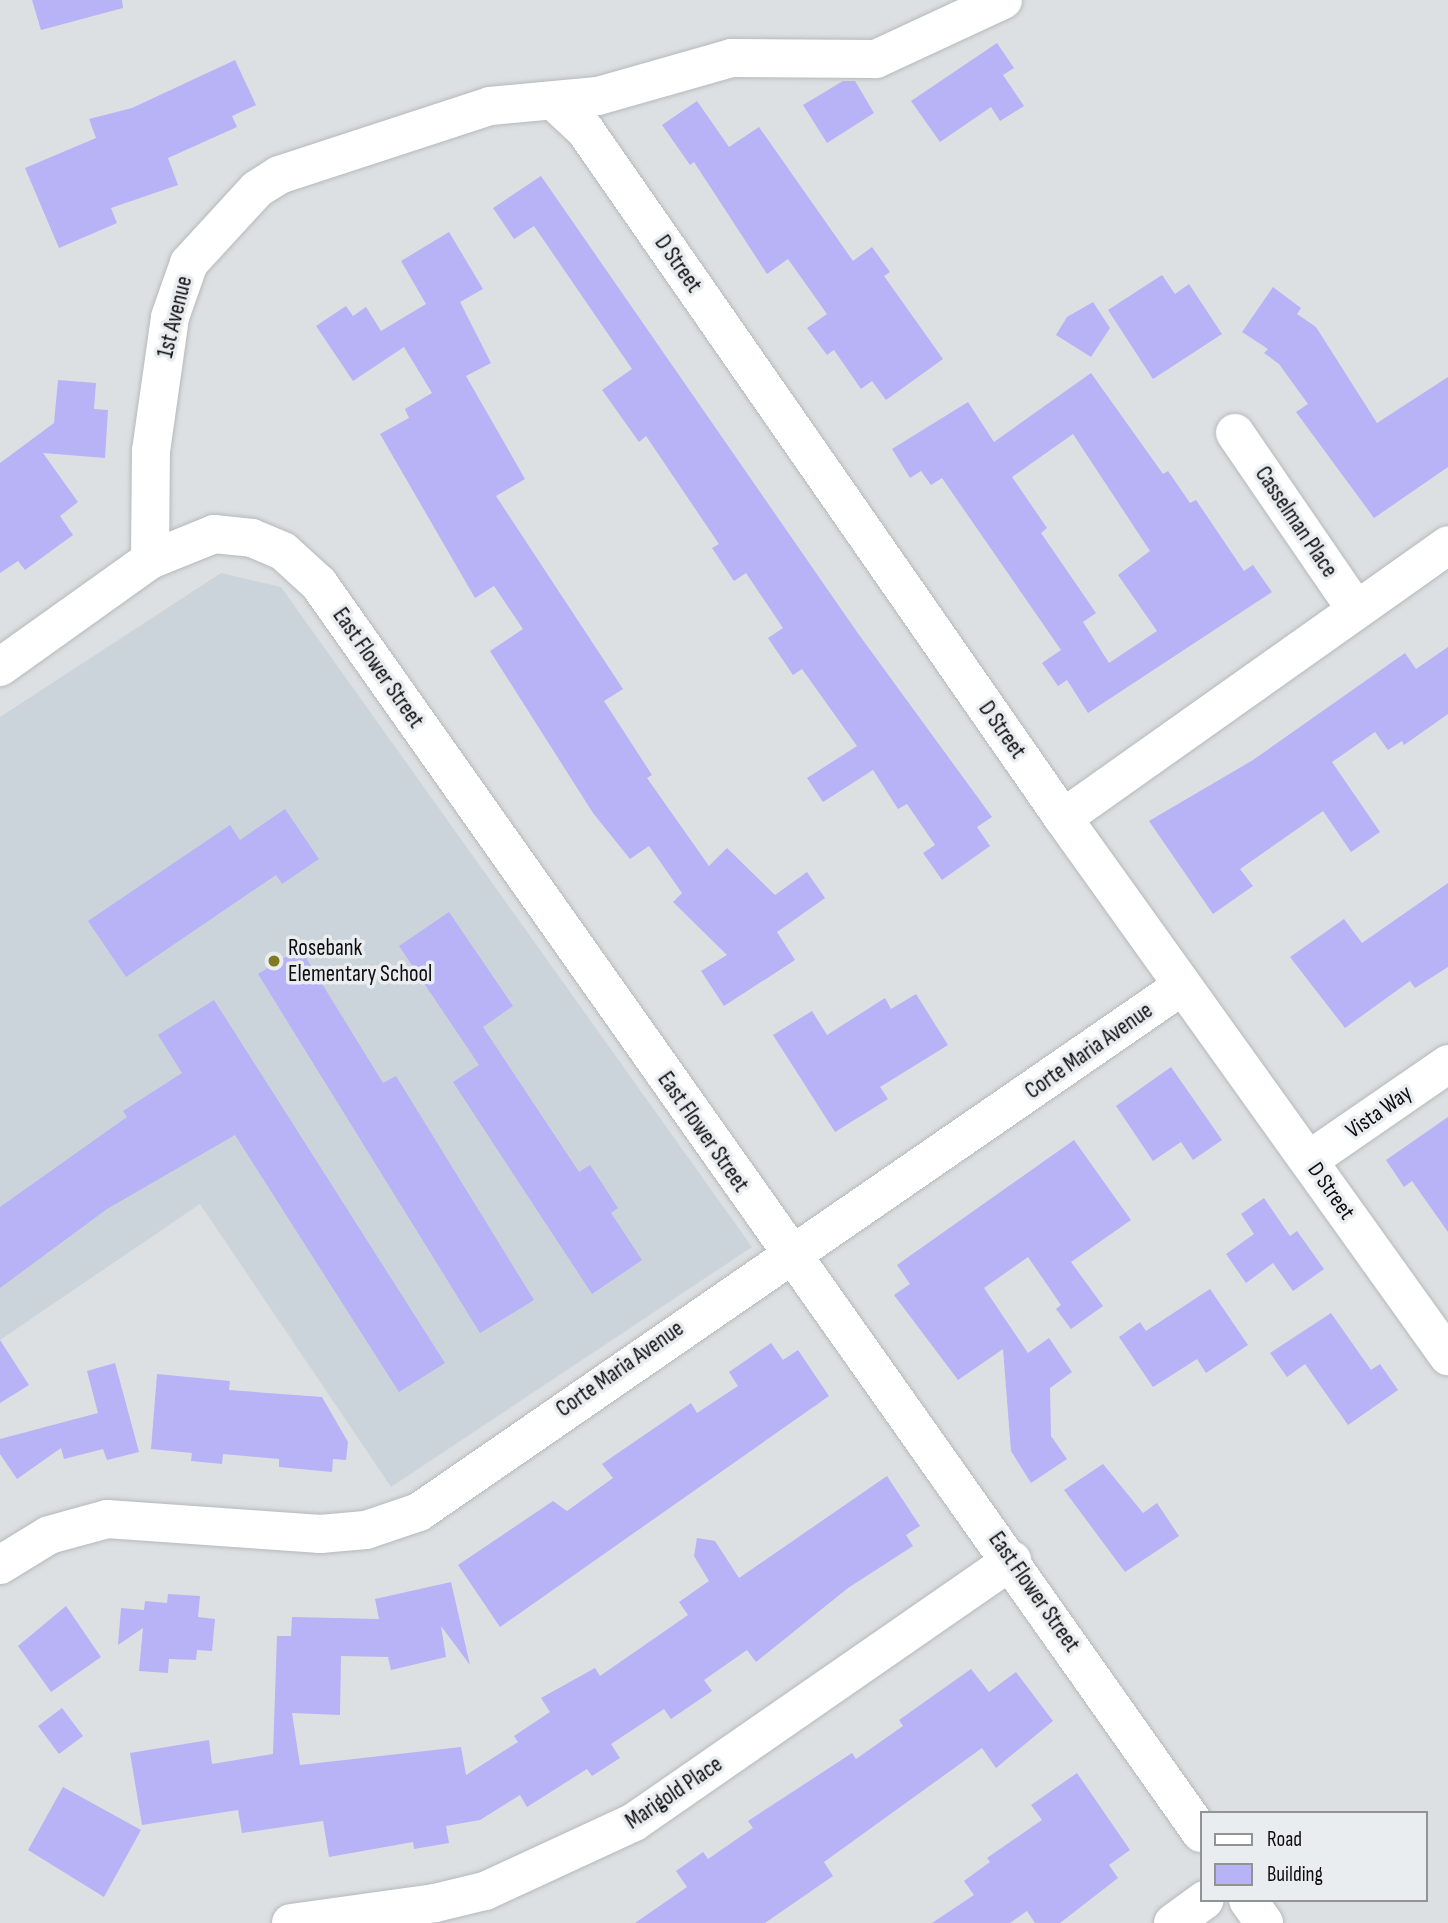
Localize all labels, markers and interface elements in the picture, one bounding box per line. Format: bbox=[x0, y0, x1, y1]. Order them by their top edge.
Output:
street label: D Street bbox=[648, 230, 708, 298]
street label: 1st Avenue bbox=[152, 273, 198, 361]
street label: Casselman Place bbox=[1249, 461, 1343, 583]
street label: East Flower Street bbox=[326, 603, 430, 733]
street label: D Street bbox=[972, 696, 1032, 764]
place label: Rosebank Elementary School bbox=[288, 934, 432, 988]
marker: Rosebank Elementary School bbox=[266, 953, 282, 969]
street label: Corte Maria Avenue bbox=[1020, 997, 1158, 1105]
street label: East Flower Street bbox=[651, 1067, 755, 1197]
street label: Vista Way bbox=[1341, 1079, 1417, 1145]
street label: D Street bbox=[1301, 1157, 1361, 1225]
street label: Corte Maria Avenue bbox=[551, 1315, 689, 1423]
street label: East Flower Street bbox=[982, 1527, 1086, 1657]
street label: Marigold Place bbox=[620, 1751, 728, 1835]
legend bbox=[1200, 1811, 1427, 1902]
text: Road bbox=[1267, 1827, 1302, 1852]
text: Building bbox=[1267, 1862, 1323, 1887]

